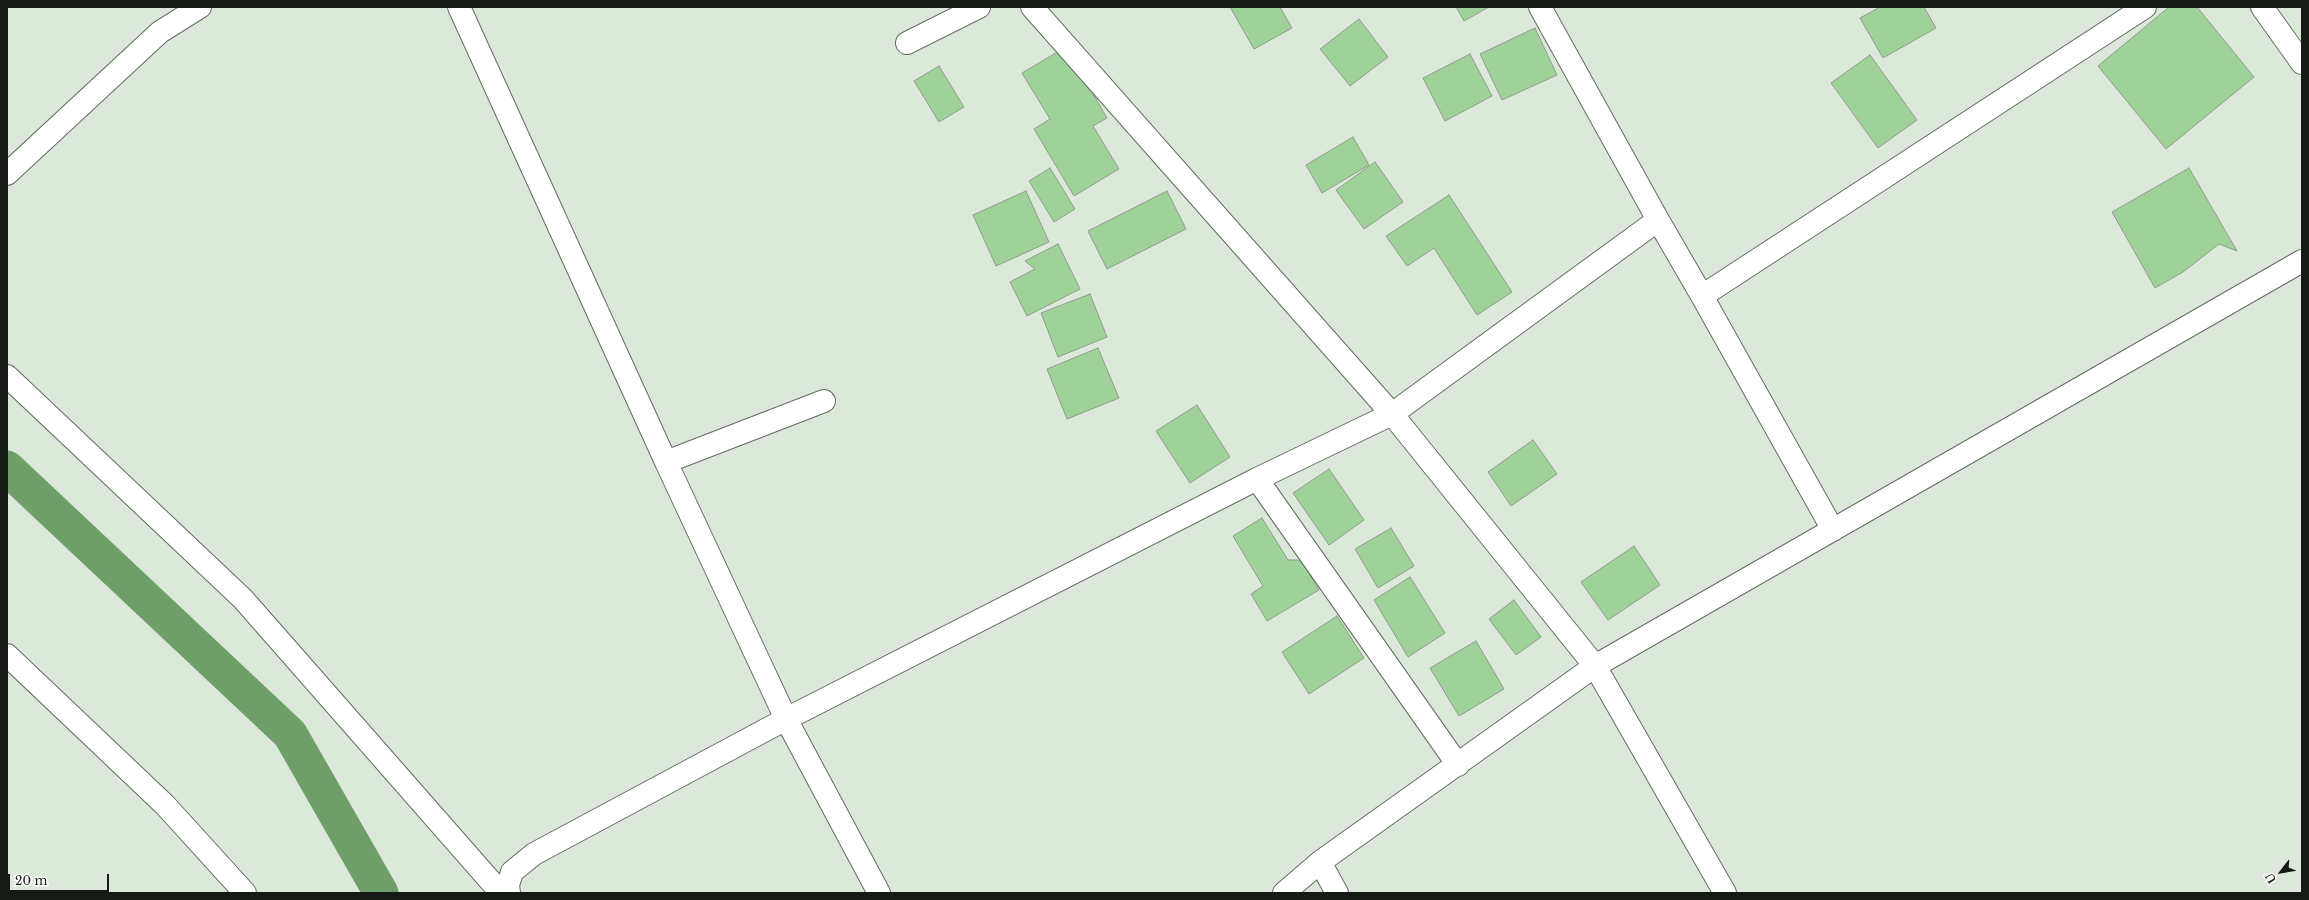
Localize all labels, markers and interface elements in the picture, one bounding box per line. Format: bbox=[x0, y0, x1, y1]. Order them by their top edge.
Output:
north arrow bbox=[2261, 852, 2301, 892]
scale bar bbox=[10, 866, 111, 892]
text: U bbox=[2262, 870, 2279, 886]
text: 20 m bbox=[15, 873, 47, 888]

